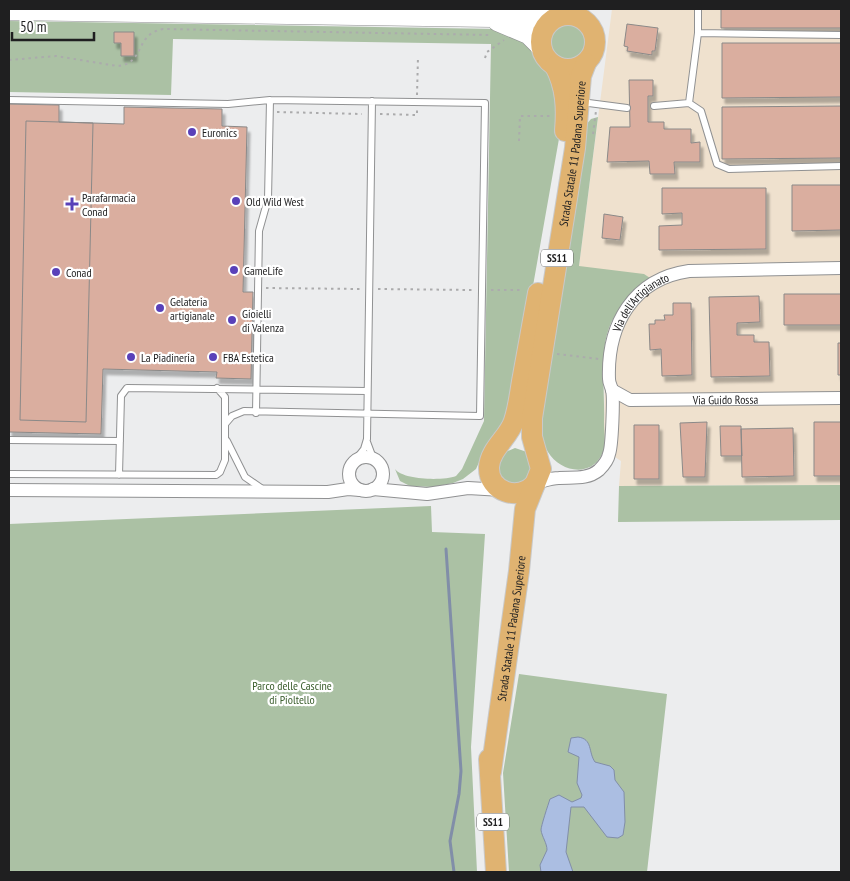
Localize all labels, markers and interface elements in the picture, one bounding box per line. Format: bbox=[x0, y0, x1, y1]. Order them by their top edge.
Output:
scale bar bbox=[12, 10, 95, 42]
text: 50 m bbox=[20, 17, 46, 36]
street label: Strada Statale 11 Padana Superiore bbox=[555, 80, 588, 227]
place label: Euronics bbox=[202, 125, 237, 140]
marker: Euronics bbox=[186, 126, 198, 138]
place label: Parafarmacia Conad bbox=[82, 190, 136, 219]
place label: Old Wild West bbox=[246, 194, 305, 209]
marker: Old Wild West bbox=[230, 195, 242, 207]
marker: Parafarmacia Conad bbox=[66, 198, 78, 210]
road number: SS11 bbox=[541, 250, 573, 266]
place label: GameLife bbox=[244, 263, 283, 278]
marker: GameLife bbox=[228, 264, 240, 276]
place label: Conad bbox=[66, 265, 92, 280]
marker: Conad bbox=[50, 266, 62, 278]
street label: Via dell'Artigianato bbox=[608, 269, 671, 335]
place label: Gelateria artigianale bbox=[170, 294, 215, 323]
marker: Gelateria artigianale bbox=[154, 302, 166, 314]
place label: Gioielli di Valenza bbox=[242, 306, 284, 335]
marker: Gioielli di Valenza bbox=[226, 314, 238, 326]
place label: La Piadineria bbox=[141, 350, 195, 365]
place label: FBA Estetica bbox=[223, 350, 274, 365]
marker: La Piadineria bbox=[125, 351, 137, 363]
marker: FBA Estetica bbox=[207, 351, 219, 363]
street label: Via Guido Rossa bbox=[692, 391, 758, 407]
street label: Strada Statale 11 Padana Superiore bbox=[493, 555, 528, 702]
park label: Parco delle Cascine di Pioltello bbox=[252, 678, 332, 707]
road number: SS11 bbox=[477, 814, 509, 830]

